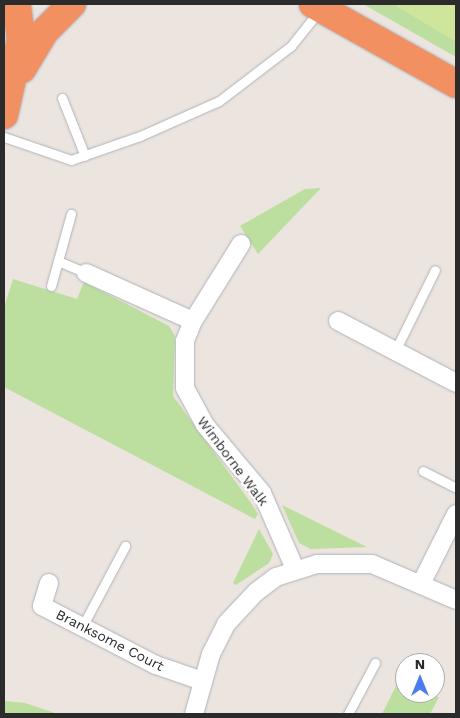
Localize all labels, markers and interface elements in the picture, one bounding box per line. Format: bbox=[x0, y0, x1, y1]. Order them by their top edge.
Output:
street label: Wimborne Walk bbox=[194, 413, 272, 509]
street label: Branksome Court bbox=[53, 606, 167, 674]
north arrow bbox=[395, 653, 445, 703]
text: N bbox=[415, 656, 425, 672]

